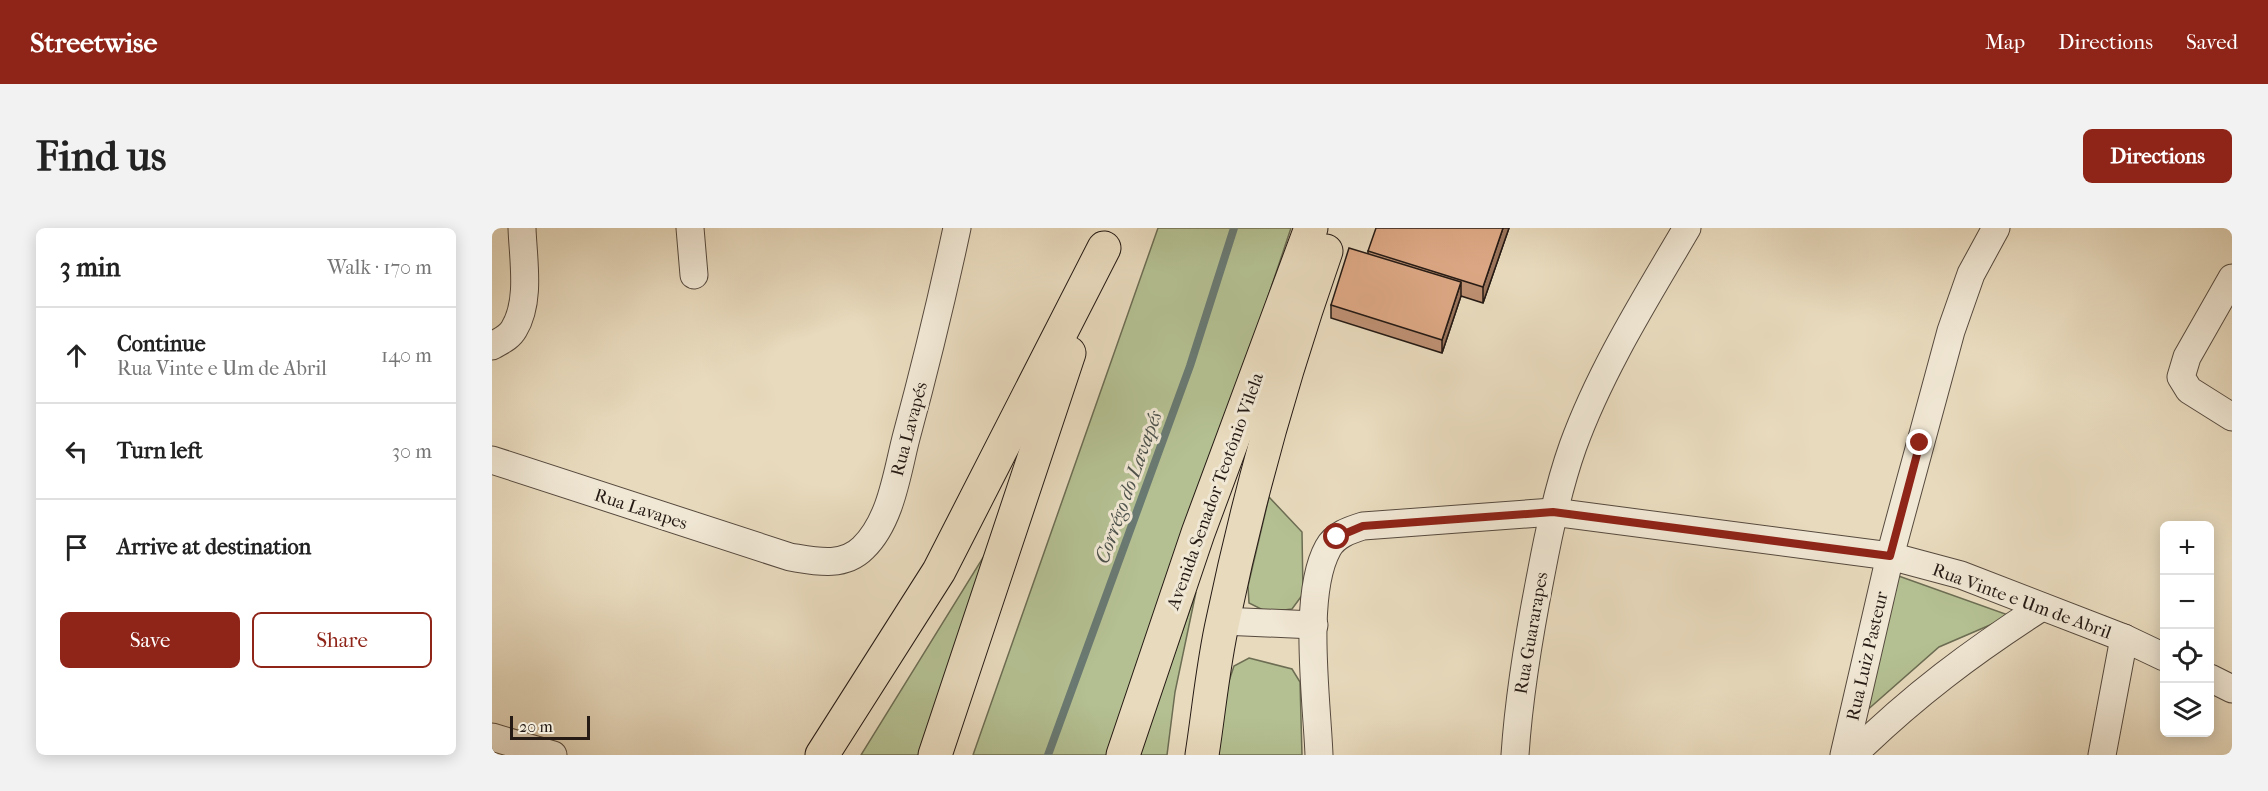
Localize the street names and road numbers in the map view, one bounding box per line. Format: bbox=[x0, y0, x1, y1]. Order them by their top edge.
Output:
street label: Avenida Senador Teotônio Vilela bbox=[1162, 369, 1268, 613]
street label: Rua Lavapés bbox=[887, 379, 932, 478]
street label: Rua Lavapes bbox=[592, 485, 690, 534]
street label: Rua Vinte e Um de Abril bbox=[1930, 559, 2114, 644]
street label: Rua Guararapes bbox=[1510, 570, 1553, 696]
street label: Rua Luiz Pasteur bbox=[1842, 589, 1893, 723]

